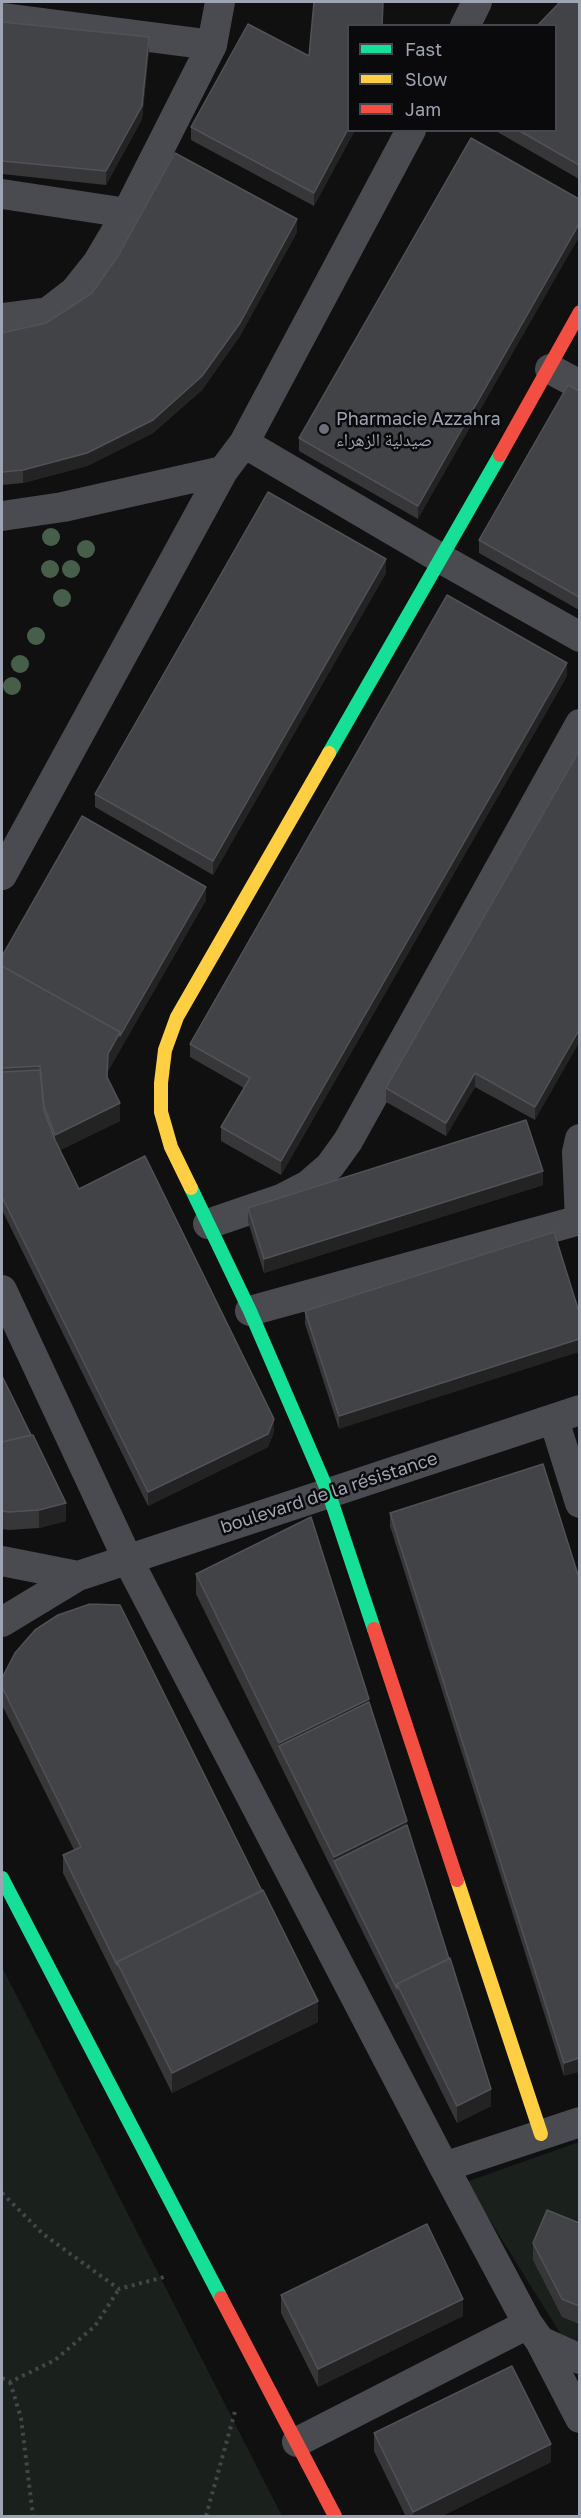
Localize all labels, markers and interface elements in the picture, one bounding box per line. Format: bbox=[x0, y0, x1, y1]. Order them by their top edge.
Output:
legend bbox=[347, 24, 557, 132]
text: Fast bbox=[405, 38, 442, 60]
text: Slow bbox=[405, 68, 447, 90]
text: Jam bbox=[405, 98, 441, 120]
place label: Pharmacie Azzahra صيدلية الزهراء bbox=[336, 408, 501, 450]
marker: Pharmacie Azzahra صيدلية الزهراء bbox=[317, 422, 331, 436]
street label: boulevard de la résistance bbox=[218, 1448, 440, 1538]

